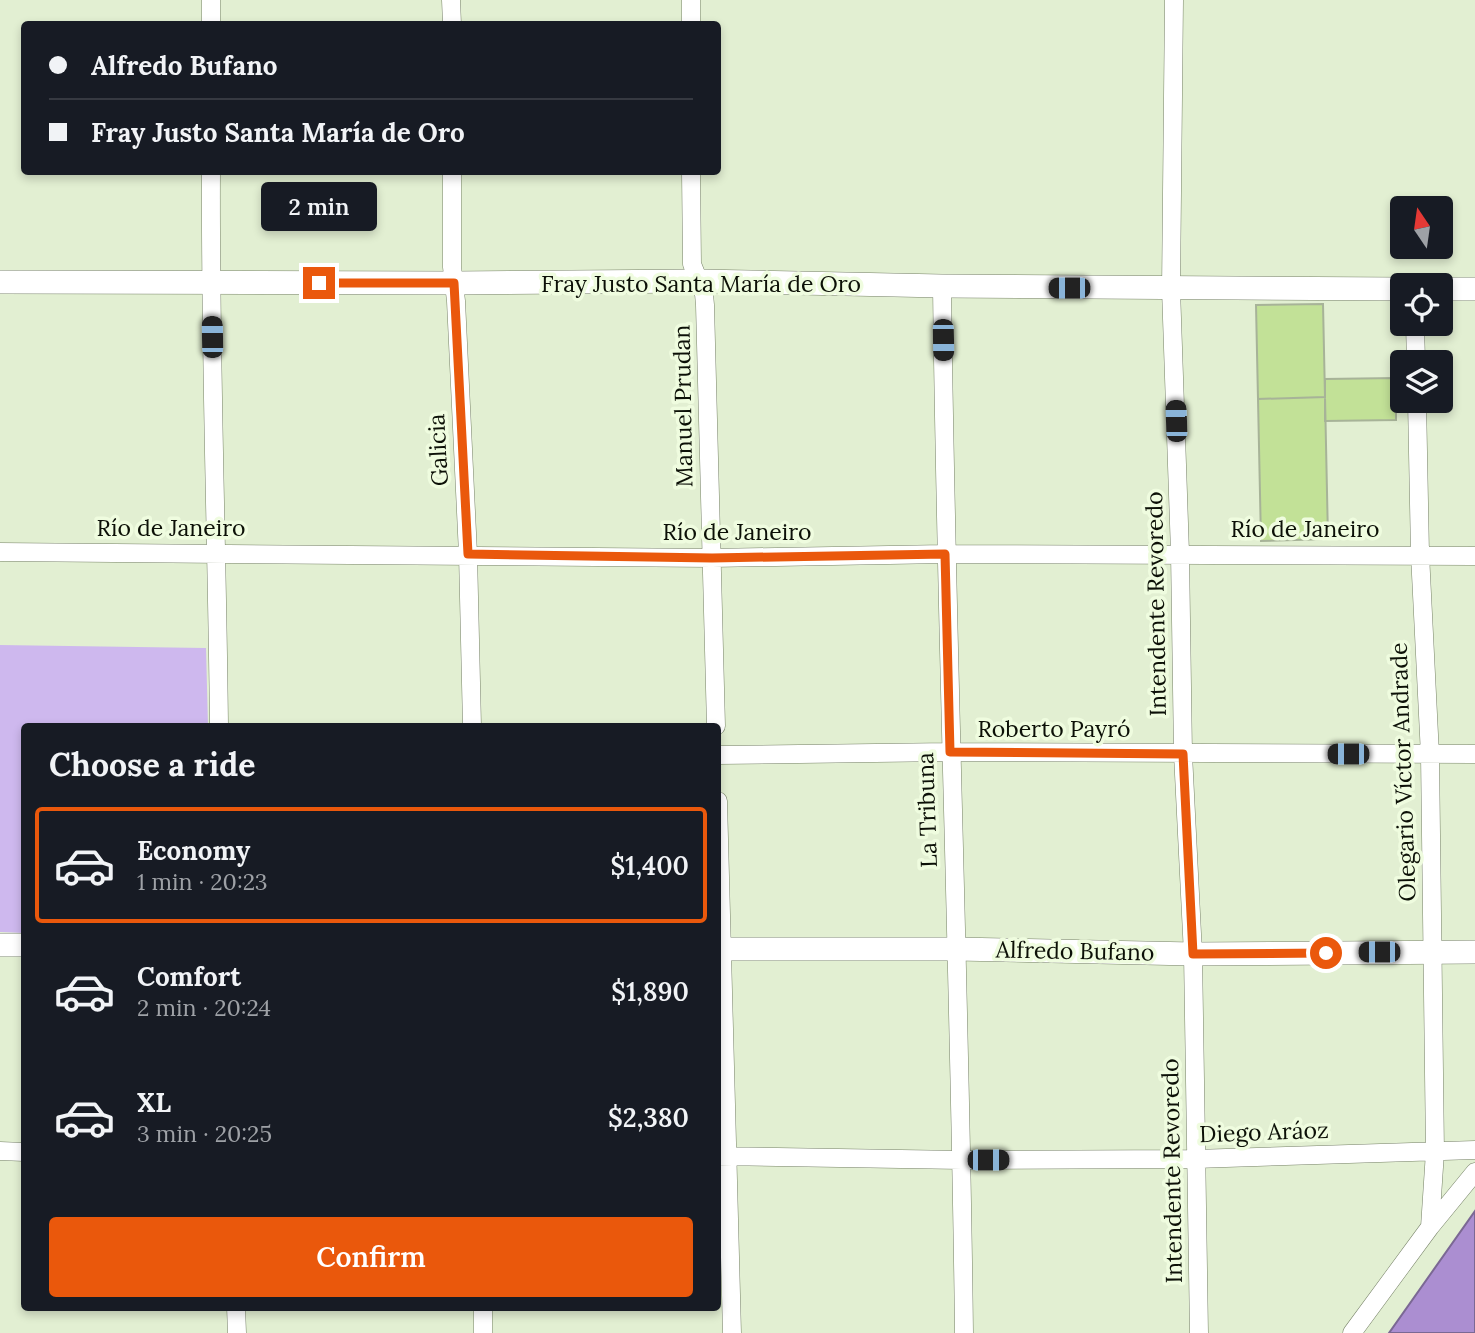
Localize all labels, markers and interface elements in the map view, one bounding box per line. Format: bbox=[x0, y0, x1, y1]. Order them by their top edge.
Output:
text: Alfredo Bufano bbox=[91, 49, 278, 82]
text: Fray Justo Santa María de Oro bbox=[91, 116, 465, 149]
callout: 2 min bbox=[261, 182, 377, 230]
text: 2 min bbox=[289, 192, 349, 221]
north arrow bbox=[1390, 196, 1452, 259]
map controls bbox=[1390, 196, 1453, 413]
route end bbox=[303, 267, 335, 299]
street label: Fray Justo Santa María de Oro bbox=[541, 269, 861, 298]
button: locate bbox=[1390, 273, 1453, 336]
car bbox=[1049, 278, 1091, 299]
car bbox=[202, 316, 223, 358]
car bbox=[933, 319, 954, 361]
street label: Manuel Prudan bbox=[667, 324, 698, 488]
button: layers bbox=[1390, 350, 1453, 413]
car bbox=[1165, 400, 1188, 442]
street label: Galicia bbox=[421, 413, 454, 487]
street label: Intendente Revoredo bbox=[1139, 491, 1172, 717]
street label: Río de Janeiro bbox=[97, 513, 245, 542]
street label: Río de Janeiro bbox=[1231, 514, 1379, 543]
street label: Río de Janeiro bbox=[663, 517, 811, 546]
street label: Olegario Víctor Andrade bbox=[1383, 642, 1422, 902]
street label: Roberto Payró bbox=[978, 714, 1130, 743]
text: Choose a ride bbox=[49, 744, 256, 785]
car bbox=[1328, 744, 1370, 765]
street label: La Tribuna bbox=[910, 752, 943, 868]
icon: car bbox=[53, 834, 116, 897]
text: Economy bbox=[137, 834, 250, 867]
text: $1,400 bbox=[611, 849, 689, 882]
text: 1 min · 20:23 bbox=[137, 867, 267, 896]
street label: Alfredo Bufano bbox=[994, 935, 1155, 966]
route start bbox=[1310, 937, 1342, 969]
car bbox=[1359, 942, 1401, 963]
icon: car bbox=[53, 960, 116, 1023]
text: Comfort bbox=[137, 960, 241, 993]
text: $1,890 bbox=[611, 975, 689, 1008]
text: 2 min · 20:24 bbox=[137, 993, 271, 1022]
street label: Intendente Revoredo bbox=[1155, 1058, 1188, 1284]
icon: car bbox=[53, 1086, 116, 1149]
text: XL bbox=[137, 1086, 171, 1119]
text: $2,380 bbox=[608, 1101, 689, 1134]
street label: Diego Aráoz bbox=[1199, 1115, 1329, 1148]
text: 3 min · 20:25 bbox=[137, 1119, 272, 1148]
car bbox=[968, 1150, 1010, 1171]
button: Confirm bbox=[49, 1217, 693, 1297]

